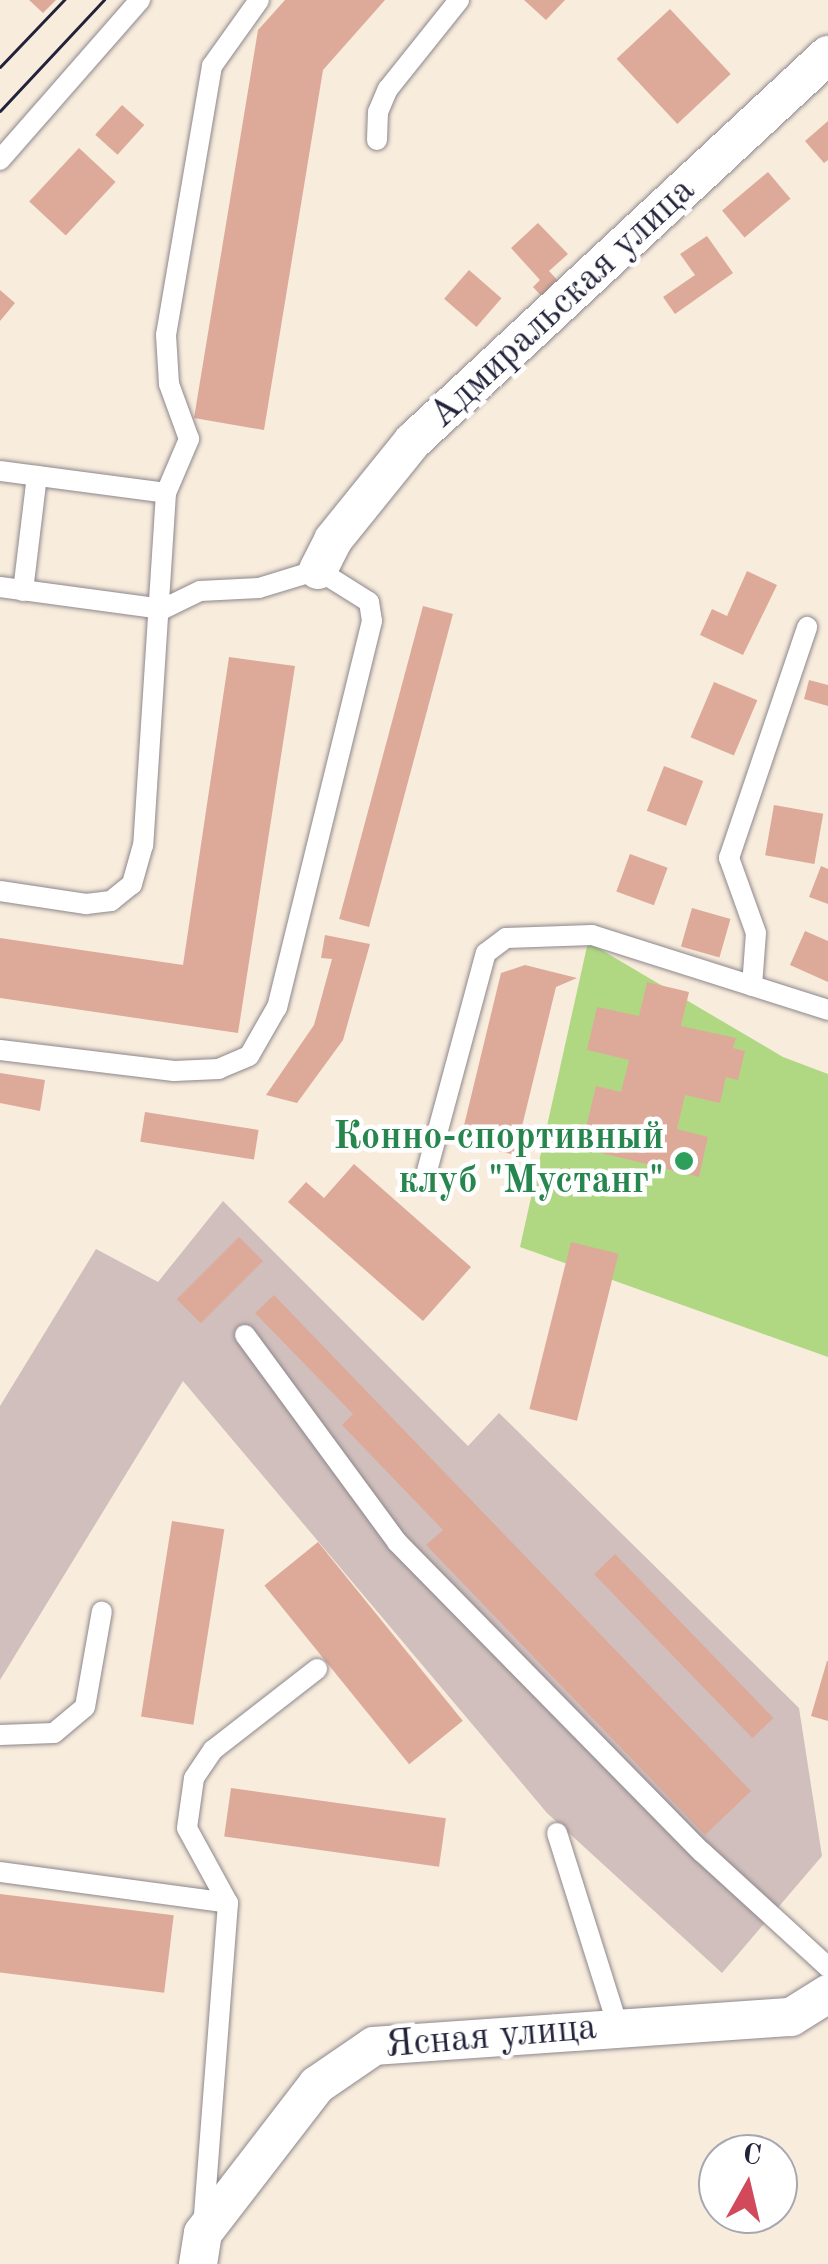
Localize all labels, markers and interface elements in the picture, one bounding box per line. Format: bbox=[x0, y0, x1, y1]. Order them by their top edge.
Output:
street label: Адмиральская улица bbox=[420, 169, 706, 439]
place label: Конно-спортивный клуб "Мустанг" bbox=[333, 1116, 664, 1206]
marker: Конно-спортивный клуб "Мустанг" bbox=[673, 1150, 695, 1172]
street label: Ясная улица bbox=[383, 2006, 599, 2070]
north arrow bbox=[698, 2134, 798, 2234]
text: С bbox=[741, 2141, 763, 2171]

